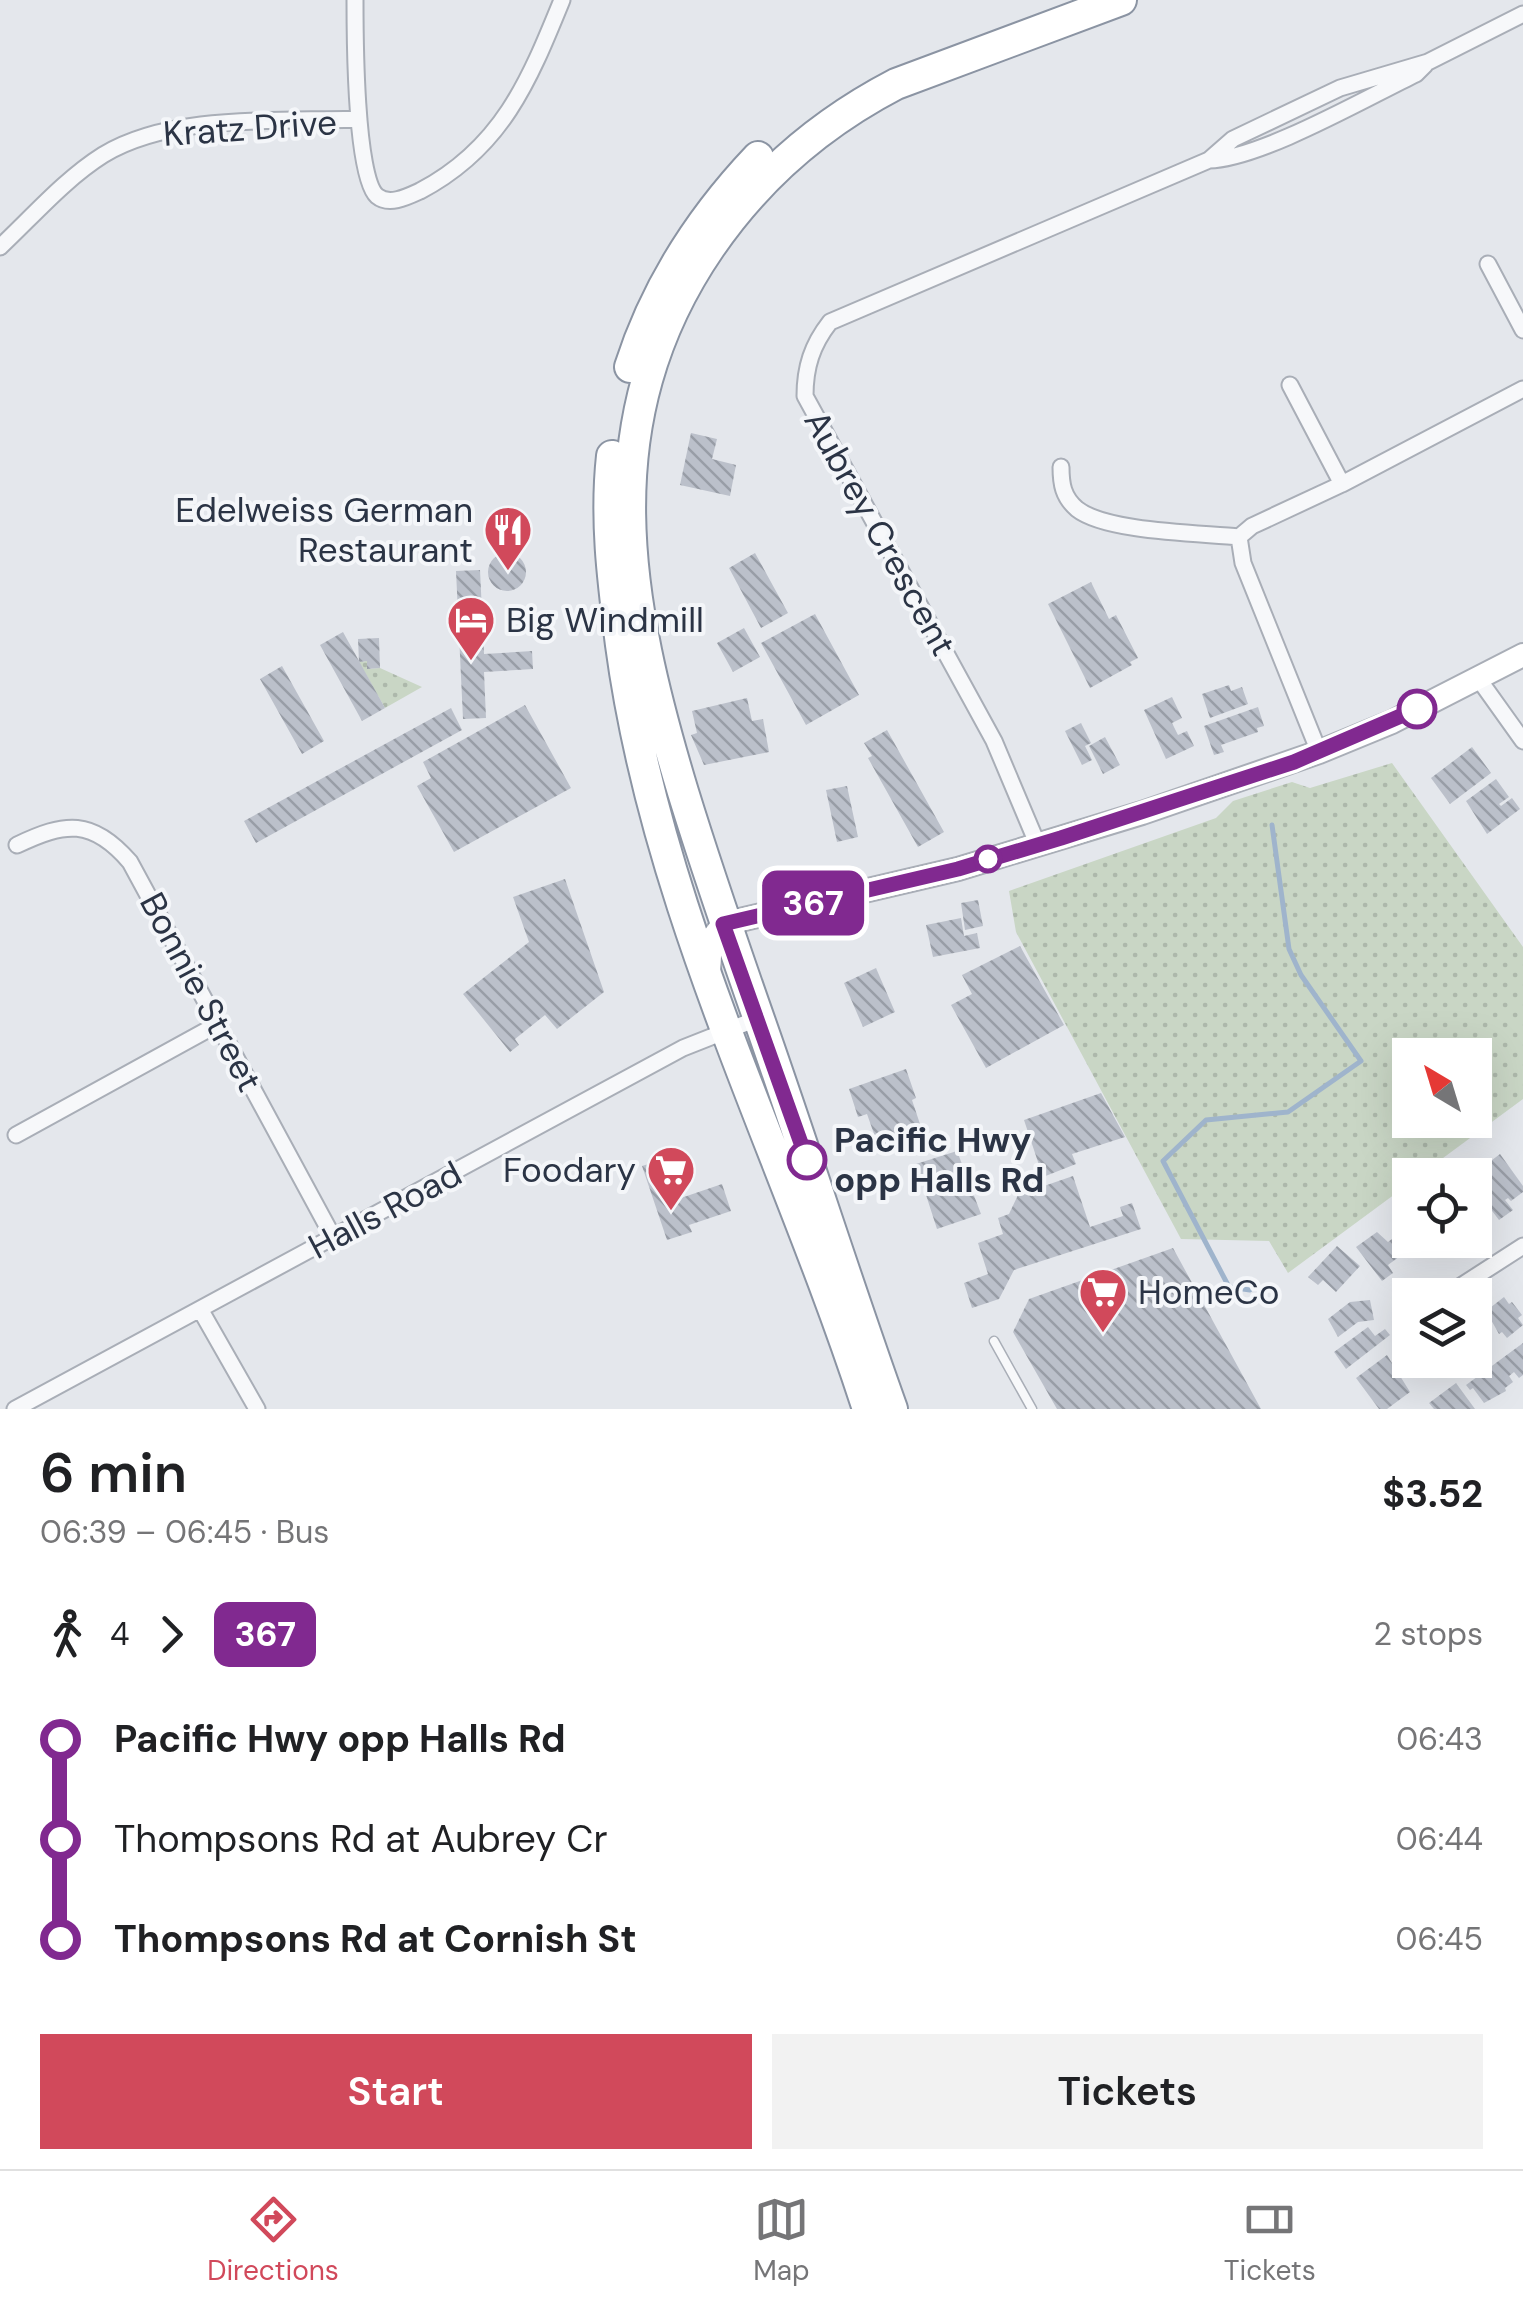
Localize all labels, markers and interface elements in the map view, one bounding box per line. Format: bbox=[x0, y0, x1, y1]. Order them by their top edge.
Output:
street label: Kratz Drive bbox=[162, 99, 338, 157]
street label: Aubrey Crescent bbox=[794, 402, 966, 664]
place label: Edelweiss German Restaurant bbox=[175, 487, 473, 573]
restaurant icon: Edelweiss German Restaurant bbox=[482, 504, 534, 572]
hotel icon: Big Windmill bbox=[445, 594, 497, 662]
place label: Big Windmill bbox=[506, 597, 704, 643]
unlabelled marker bbox=[1398, 690, 1436, 728]
unlabelled marker bbox=[975, 846, 1001, 872]
line badge: 367 bbox=[756, 870, 870, 936]
text: 367 bbox=[782, 880, 844, 926]
street label: Bonnie Street bbox=[129, 885, 273, 1099]
north arrow bbox=[1392, 1038, 1492, 1138]
map controls bbox=[1392, 1038, 1492, 1378]
place label: Pacific Hwy opp Halls Rd bbox=[834, 1117, 1044, 1203]
marker: Pacific Hwy opp Halls Rd bbox=[788, 1141, 826, 1179]
supermarket icon: Foodary bbox=[645, 1144, 697, 1212]
place label: Foodary bbox=[503, 1147, 636, 1193]
street label: Halls Road bbox=[301, 1151, 469, 1269]
button: locate bbox=[1392, 1158, 1492, 1258]
supermarket icon: HomeCo bbox=[1077, 1266, 1129, 1334]
place label: HomeCo bbox=[1138, 1269, 1280, 1315]
button: layers bbox=[1392, 1278, 1492, 1378]
text: 6 min bbox=[40, 1437, 187, 1509]
text: $3.52 bbox=[1382, 1469, 1483, 1519]
text: 06:39 – 06:45 · Bus bbox=[40, 1511, 329, 1553]
icon: walk bbox=[40, 1607, 95, 1662]
icon: forward bbox=[144, 1607, 199, 1662]
text: 367 bbox=[234, 1611, 296, 1657]
text: 4 bbox=[110, 1613, 129, 1655]
text: 2 stops bbox=[1374, 1613, 1483, 1655]
text: Pacific Hwy opp Halls Rd bbox=[114, 1714, 566, 1764]
text: 06:43 bbox=[1396, 1718, 1483, 1760]
text: Thompsons Rd at Aubrey Cr bbox=[114, 1814, 608, 1864]
text: 06:44 bbox=[1396, 1818, 1483, 1860]
text: Thompsons Rd at Cornish St bbox=[114, 1914, 637, 1964]
text: 06:45 bbox=[1396, 1918, 1483, 1960]
button: Start bbox=[40, 2034, 752, 2149]
button: Tickets bbox=[772, 2034, 1483, 2149]
tab: Directions bbox=[207, 2192, 339, 2289]
tab: Map bbox=[753, 2192, 810, 2289]
tab: Tickets bbox=[1224, 2192, 1316, 2289]

